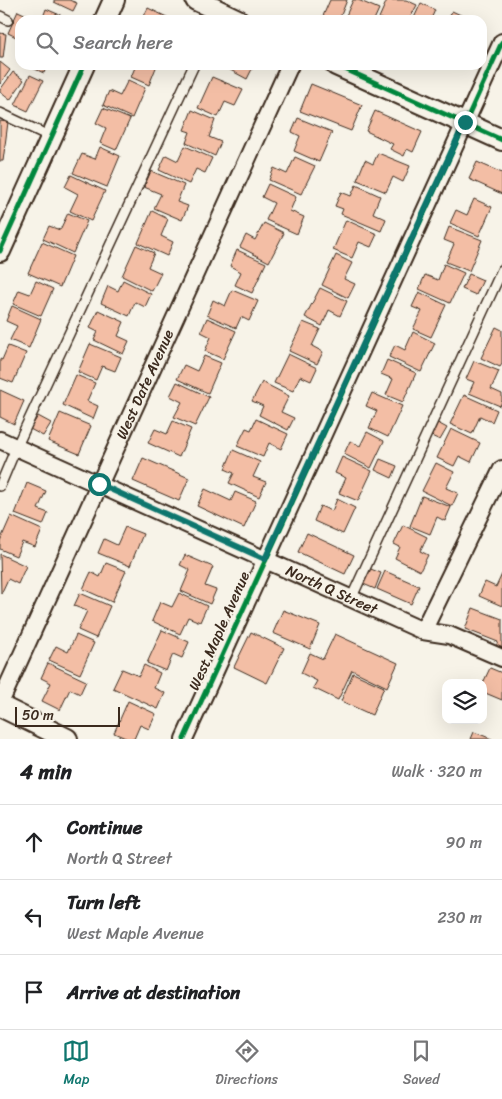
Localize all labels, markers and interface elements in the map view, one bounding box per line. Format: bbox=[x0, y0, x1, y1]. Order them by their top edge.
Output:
search box bbox=[15, 15, 487, 70]
text: Search here bbox=[73, 26, 173, 59]
icon: search bbox=[33, 29, 61, 57]
route end bbox=[454, 111, 477, 134]
street label: West Date Avenue bbox=[109, 325, 181, 444]
route start bbox=[88, 473, 111, 496]
street label: North Q Street bbox=[282, 558, 383, 622]
street label: West Maple Avenue bbox=[181, 567, 257, 695]
map controls bbox=[442, 679, 487, 724]
button: layers bbox=[442, 679, 487, 724]
text: 50 m bbox=[22, 703, 54, 728]
scale bar bbox=[15, 704, 120, 727]
text: 4 min bbox=[20, 753, 72, 791]
text: Walk · 320 m bbox=[391, 757, 482, 786]
text: Continue bbox=[67, 811, 143, 844]
icon: ahead bbox=[20, 828, 48, 856]
text: 90 m bbox=[446, 828, 482, 857]
text: North Q Street bbox=[67, 844, 172, 873]
text: Turn left bbox=[67, 886, 140, 919]
icon: left bbox=[20, 903, 48, 931]
text: 230 m bbox=[437, 903, 482, 932]
text: West Maple Avenue bbox=[67, 919, 204, 948]
text: Arrive at destination bbox=[67, 976, 240, 1009]
icon: arrive bbox=[20, 978, 48, 1006]
tab: Map bbox=[62, 1037, 90, 1092]
tab: Directions bbox=[215, 1037, 278, 1092]
tab: Saved bbox=[403, 1037, 440, 1092]

